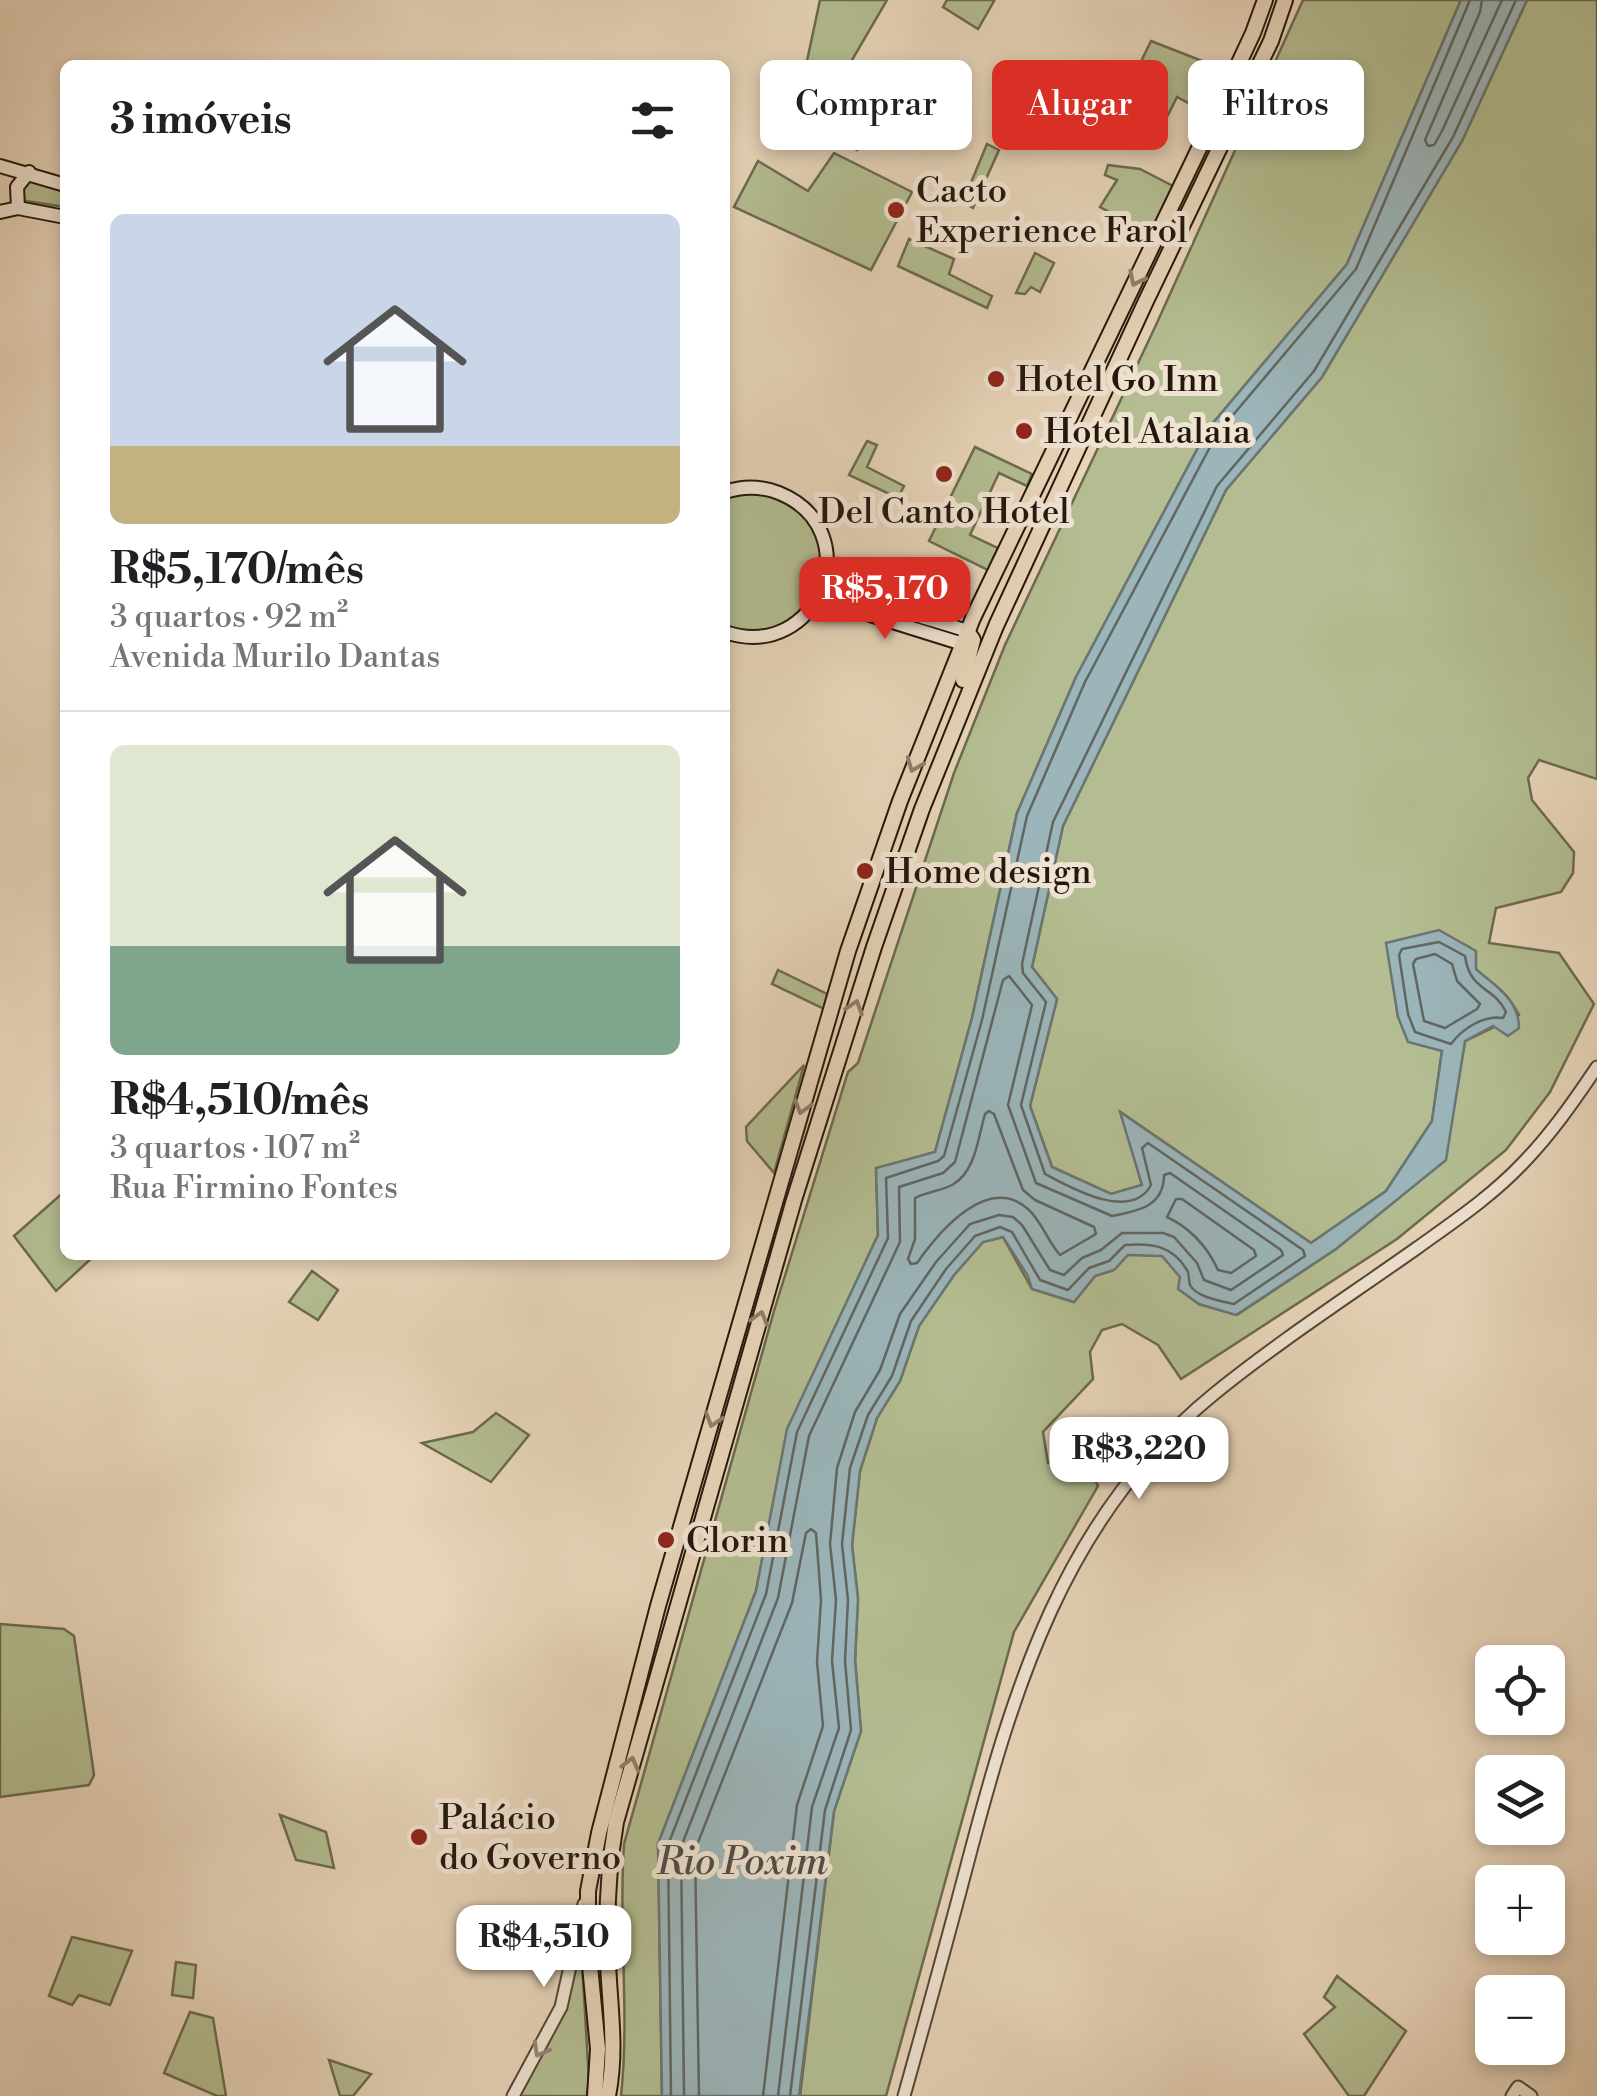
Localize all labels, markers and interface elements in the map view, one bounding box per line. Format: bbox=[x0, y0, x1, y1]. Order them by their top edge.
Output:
chip: Comprar bbox=[760, 60, 972, 150]
chip: Alugar bbox=[992, 60, 1168, 150]
chip: Filtros bbox=[1188, 60, 1364, 150]
icon: filters bbox=[625, 93, 680, 148]
text: 3 imóveis bbox=[110, 94, 292, 147]
place label: Cacto Experience Farol bbox=[916, 170, 1188, 253]
marker: Cacto Experience Farol bbox=[885, 199, 907, 221]
one-way arrow bbox=[1129, 269, 1149, 287]
icon: home bbox=[305, 279, 485, 459]
place label: Hotel Go Inn bbox=[1016, 359, 1219, 402]
marker: Hotel Go Inn bbox=[985, 368, 1007, 390]
place label: Hotel Atalaia bbox=[1044, 411, 1251, 454]
marker: Hotel Atalaia bbox=[1013, 420, 1035, 442]
marker: Del Canto Hotel bbox=[933, 463, 955, 485]
place label: Del Canto Hotel bbox=[818, 491, 1070, 534]
text: R$5,170/mês bbox=[110, 544, 364, 597]
pin: R$5,170 bbox=[793, 557, 977, 642]
text: R$5,170 bbox=[821, 569, 949, 609]
text: 3 quartos · 92 m² bbox=[110, 597, 348, 637]
text: Avenida Murilo Dantas bbox=[110, 637, 440, 677]
one-way arrow bbox=[906, 756, 926, 773]
icon: home bbox=[305, 810, 485, 990]
place label: Home design bbox=[885, 851, 1092, 894]
marker: Home design bbox=[854, 860, 876, 882]
one-way arrow bbox=[843, 999, 863, 1016]
text: R$4,510/mês bbox=[110, 1075, 369, 1128]
one-way arrow bbox=[793, 1098, 814, 1116]
text: 3 quartos · 107 m² bbox=[110, 1128, 360, 1168]
text: Rua Firmino Fontes bbox=[110, 1168, 398, 1208]
one-way arrow bbox=[748, 1310, 769, 1327]
one-way arrow bbox=[704, 1411, 725, 1428]
pin: R$3,220 bbox=[1047, 1417, 1231, 1502]
text: R$3,220 bbox=[1071, 1429, 1207, 1469]
place label: Clorin bbox=[686, 1520, 788, 1563]
marker: Clorin bbox=[655, 1529, 677, 1551]
map controls bbox=[1475, 1645, 1565, 2065]
button: locate bbox=[1475, 1645, 1565, 1735]
button: layers bbox=[1475, 1755, 1565, 1845]
one-way arrow bbox=[620, 1756, 641, 1774]
place label: Palácio do Governo bbox=[439, 1797, 621, 1880]
marker: Palácio do Governo bbox=[408, 1826, 430, 1848]
water label: Rio Poxim bbox=[656, 1839, 828, 1886]
button: + bbox=[1475, 1865, 1565, 1955]
pin: R$4,510 bbox=[452, 1905, 636, 1990]
text: R$4,510 bbox=[478, 1917, 610, 1957]
button: − bbox=[1475, 1975, 1565, 2065]
one-way arrow bbox=[532, 2039, 552, 2057]

